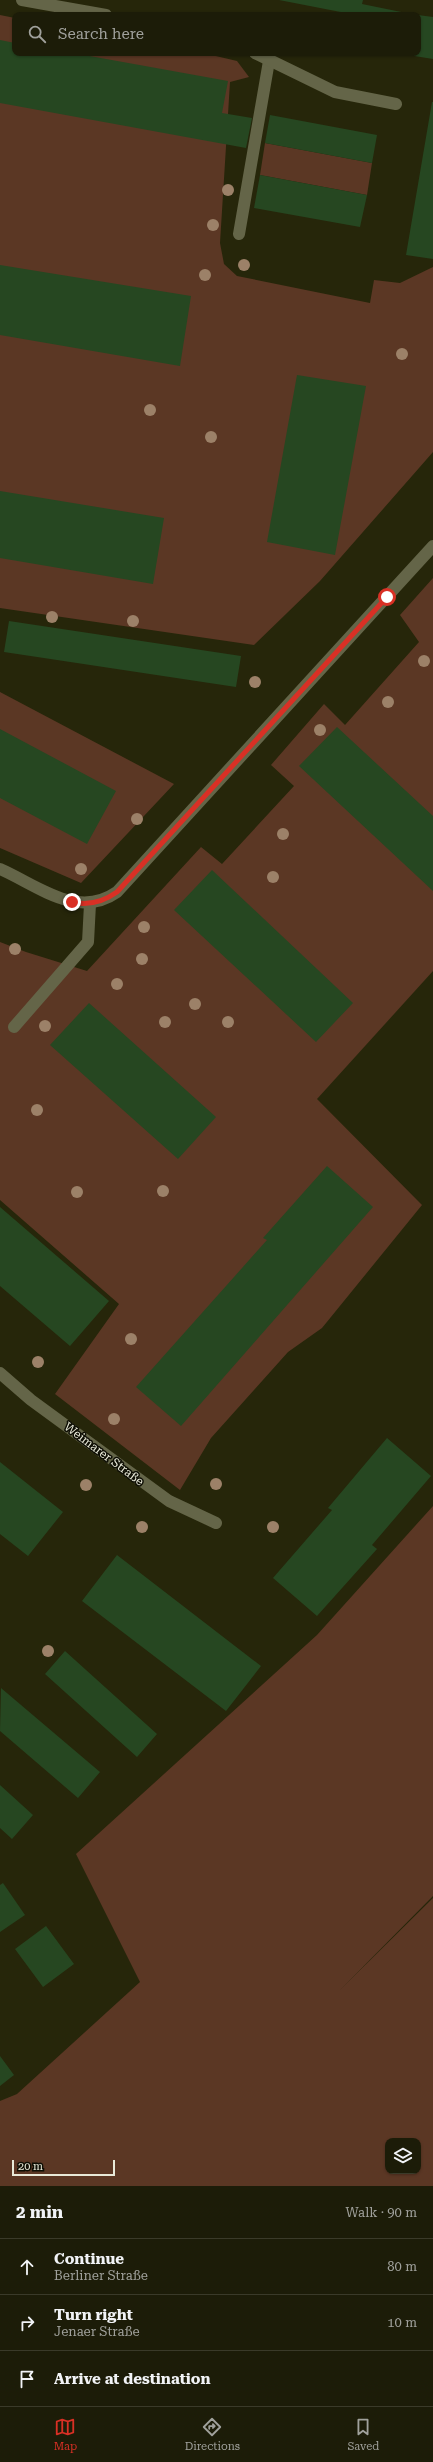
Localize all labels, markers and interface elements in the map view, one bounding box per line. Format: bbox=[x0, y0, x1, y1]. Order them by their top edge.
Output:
search box bbox=[12, 12, 421, 56]
icon: search bbox=[26, 23, 48, 45]
text: Search here bbox=[58, 25, 144, 43]
route start bbox=[378, 588, 396, 606]
route end bbox=[63, 893, 81, 911]
street label: Weimarer Straße bbox=[61, 1419, 147, 1489]
map controls bbox=[385, 2138, 421, 2174]
button: layers bbox=[385, 2138, 421, 2174]
scale bar bbox=[12, 2158, 115, 2177]
text: 20 m bbox=[18, 2160, 43, 2173]
text: 2 min bbox=[16, 2202, 63, 2222]
text: Walk · 90 m bbox=[345, 2205, 417, 2220]
text: Continue bbox=[54, 2250, 124, 2268]
icon: ahead bbox=[16, 2256, 38, 2278]
text: 80 m bbox=[387, 2259, 417, 2274]
text: Berliner Straße bbox=[54, 2268, 148, 2283]
text: Turn right bbox=[54, 2306, 133, 2324]
icon: right bbox=[16, 2312, 38, 2334]
text: 10 m bbox=[387, 2315, 417, 2330]
text: Jenaer Straße bbox=[54, 2324, 140, 2339]
icon: arrive bbox=[16, 2368, 38, 2390]
text: Arrive at destination bbox=[54, 2370, 210, 2388]
tab: Map bbox=[54, 2416, 77, 2453]
tab: Directions bbox=[185, 2416, 240, 2453]
tab: Saved bbox=[347, 2416, 379, 2453]

